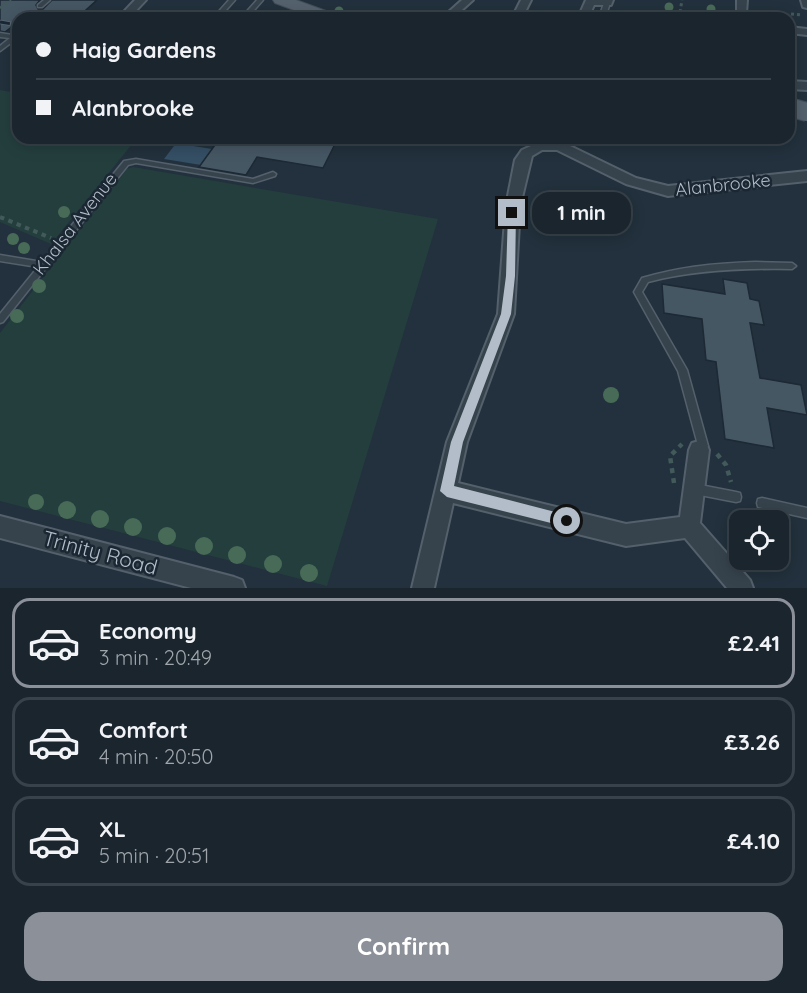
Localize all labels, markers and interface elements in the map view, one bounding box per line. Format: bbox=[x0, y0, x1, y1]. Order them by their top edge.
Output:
text: Haig Gardens bbox=[72, 36, 216, 64]
text: Alanbrooke bbox=[72, 94, 194, 122]
street label: Khalsa Avenue bbox=[28, 168, 122, 279]
street label: Alanbrooke bbox=[674, 168, 772, 201]
callout: 1 min bbox=[533, 192, 632, 234]
route end bbox=[498, 199, 525, 226]
text: 1 min bbox=[557, 200, 606, 225]
route start bbox=[553, 507, 580, 534]
map controls bbox=[729, 510, 789, 570]
button: locate bbox=[729, 510, 789, 570]
street label: Trinity Road bbox=[40, 524, 160, 580]
icon: car bbox=[27, 616, 81, 670]
text: Economy bbox=[99, 617, 197, 645]
text: £2.41 bbox=[728, 629, 780, 657]
text: 3 min · 20:49 bbox=[99, 645, 212, 670]
icon: car bbox=[27, 715, 81, 769]
text: Comfort bbox=[99, 716, 188, 744]
text: £3.26 bbox=[724, 728, 780, 756]
text: 4 min · 20:50 bbox=[99, 744, 213, 769]
icon: car bbox=[27, 814, 81, 868]
text: XL bbox=[99, 815, 126, 843]
text: £4.10 bbox=[727, 827, 780, 855]
text: 5 min · 20:51 bbox=[99, 843, 209, 868]
button: Confirm bbox=[24, 912, 783, 981]

